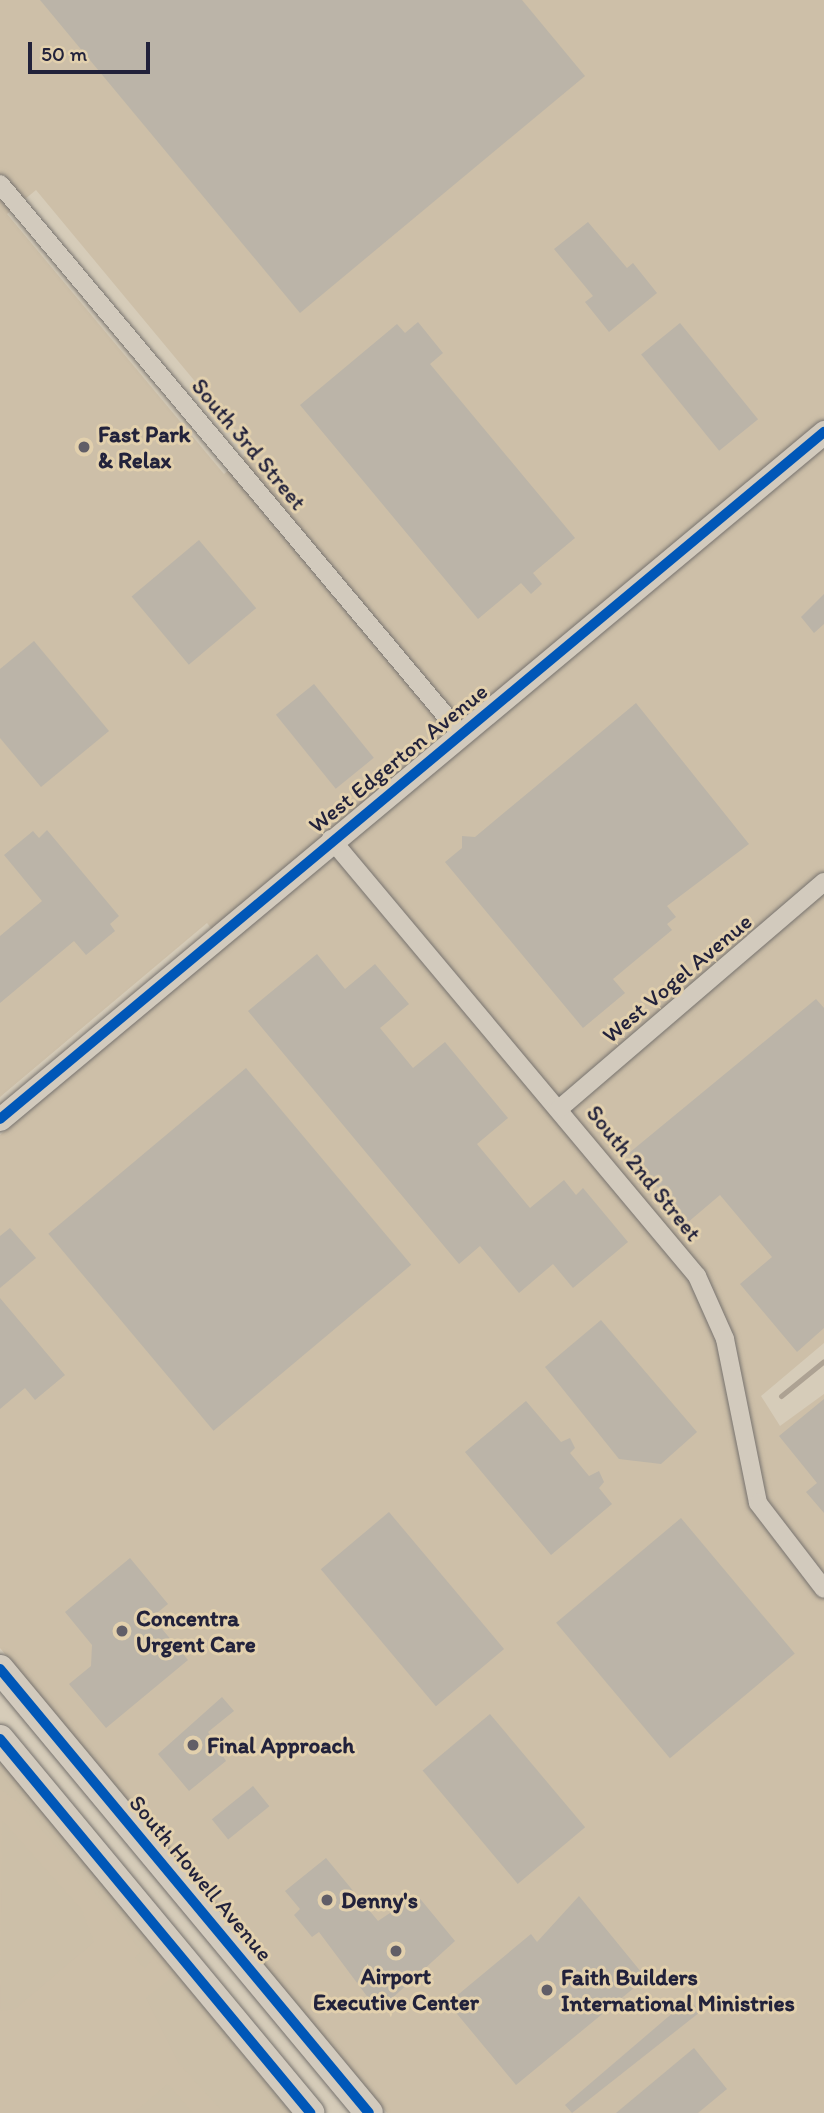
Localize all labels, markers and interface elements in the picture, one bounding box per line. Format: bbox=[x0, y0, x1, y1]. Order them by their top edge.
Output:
scale bar bbox=[32, 28, 154, 72]
text: 50 m bbox=[41, 41, 87, 66]
street label: South 3rd Street bbox=[186, 373, 312, 515]
place label: Fast Park & Relax bbox=[98, 420, 190, 474]
marker: Fast Park & Relax bbox=[76, 439, 92, 455]
street label: West Edgerton Avenue bbox=[304, 678, 492, 838]
street label: West Vogel Avenue bbox=[597, 908, 757, 1048]
street label: South 2nd Street bbox=[581, 1100, 707, 1246]
place label: Concentra Urgent Care bbox=[136, 1604, 257, 1658]
marker: Concentra Urgent Care bbox=[114, 1623, 130, 1639]
place label: Final Approach bbox=[207, 1731, 354, 1759]
marker: Final Approach bbox=[185, 1737, 201, 1753]
street label: South Howell Avenue bbox=[124, 1790, 278, 1966]
place label: Denny's bbox=[341, 1886, 418, 1914]
marker: Denny's bbox=[319, 1892, 335, 1908]
marker: Airport Executive Center bbox=[388, 1943, 404, 1959]
place label: Airport Executive Center bbox=[313, 1962, 479, 2016]
place label: Faith Builders International Ministries bbox=[561, 1963, 796, 2017]
marker: Faith Builders International Ministries bbox=[539, 1982, 555, 1998]

